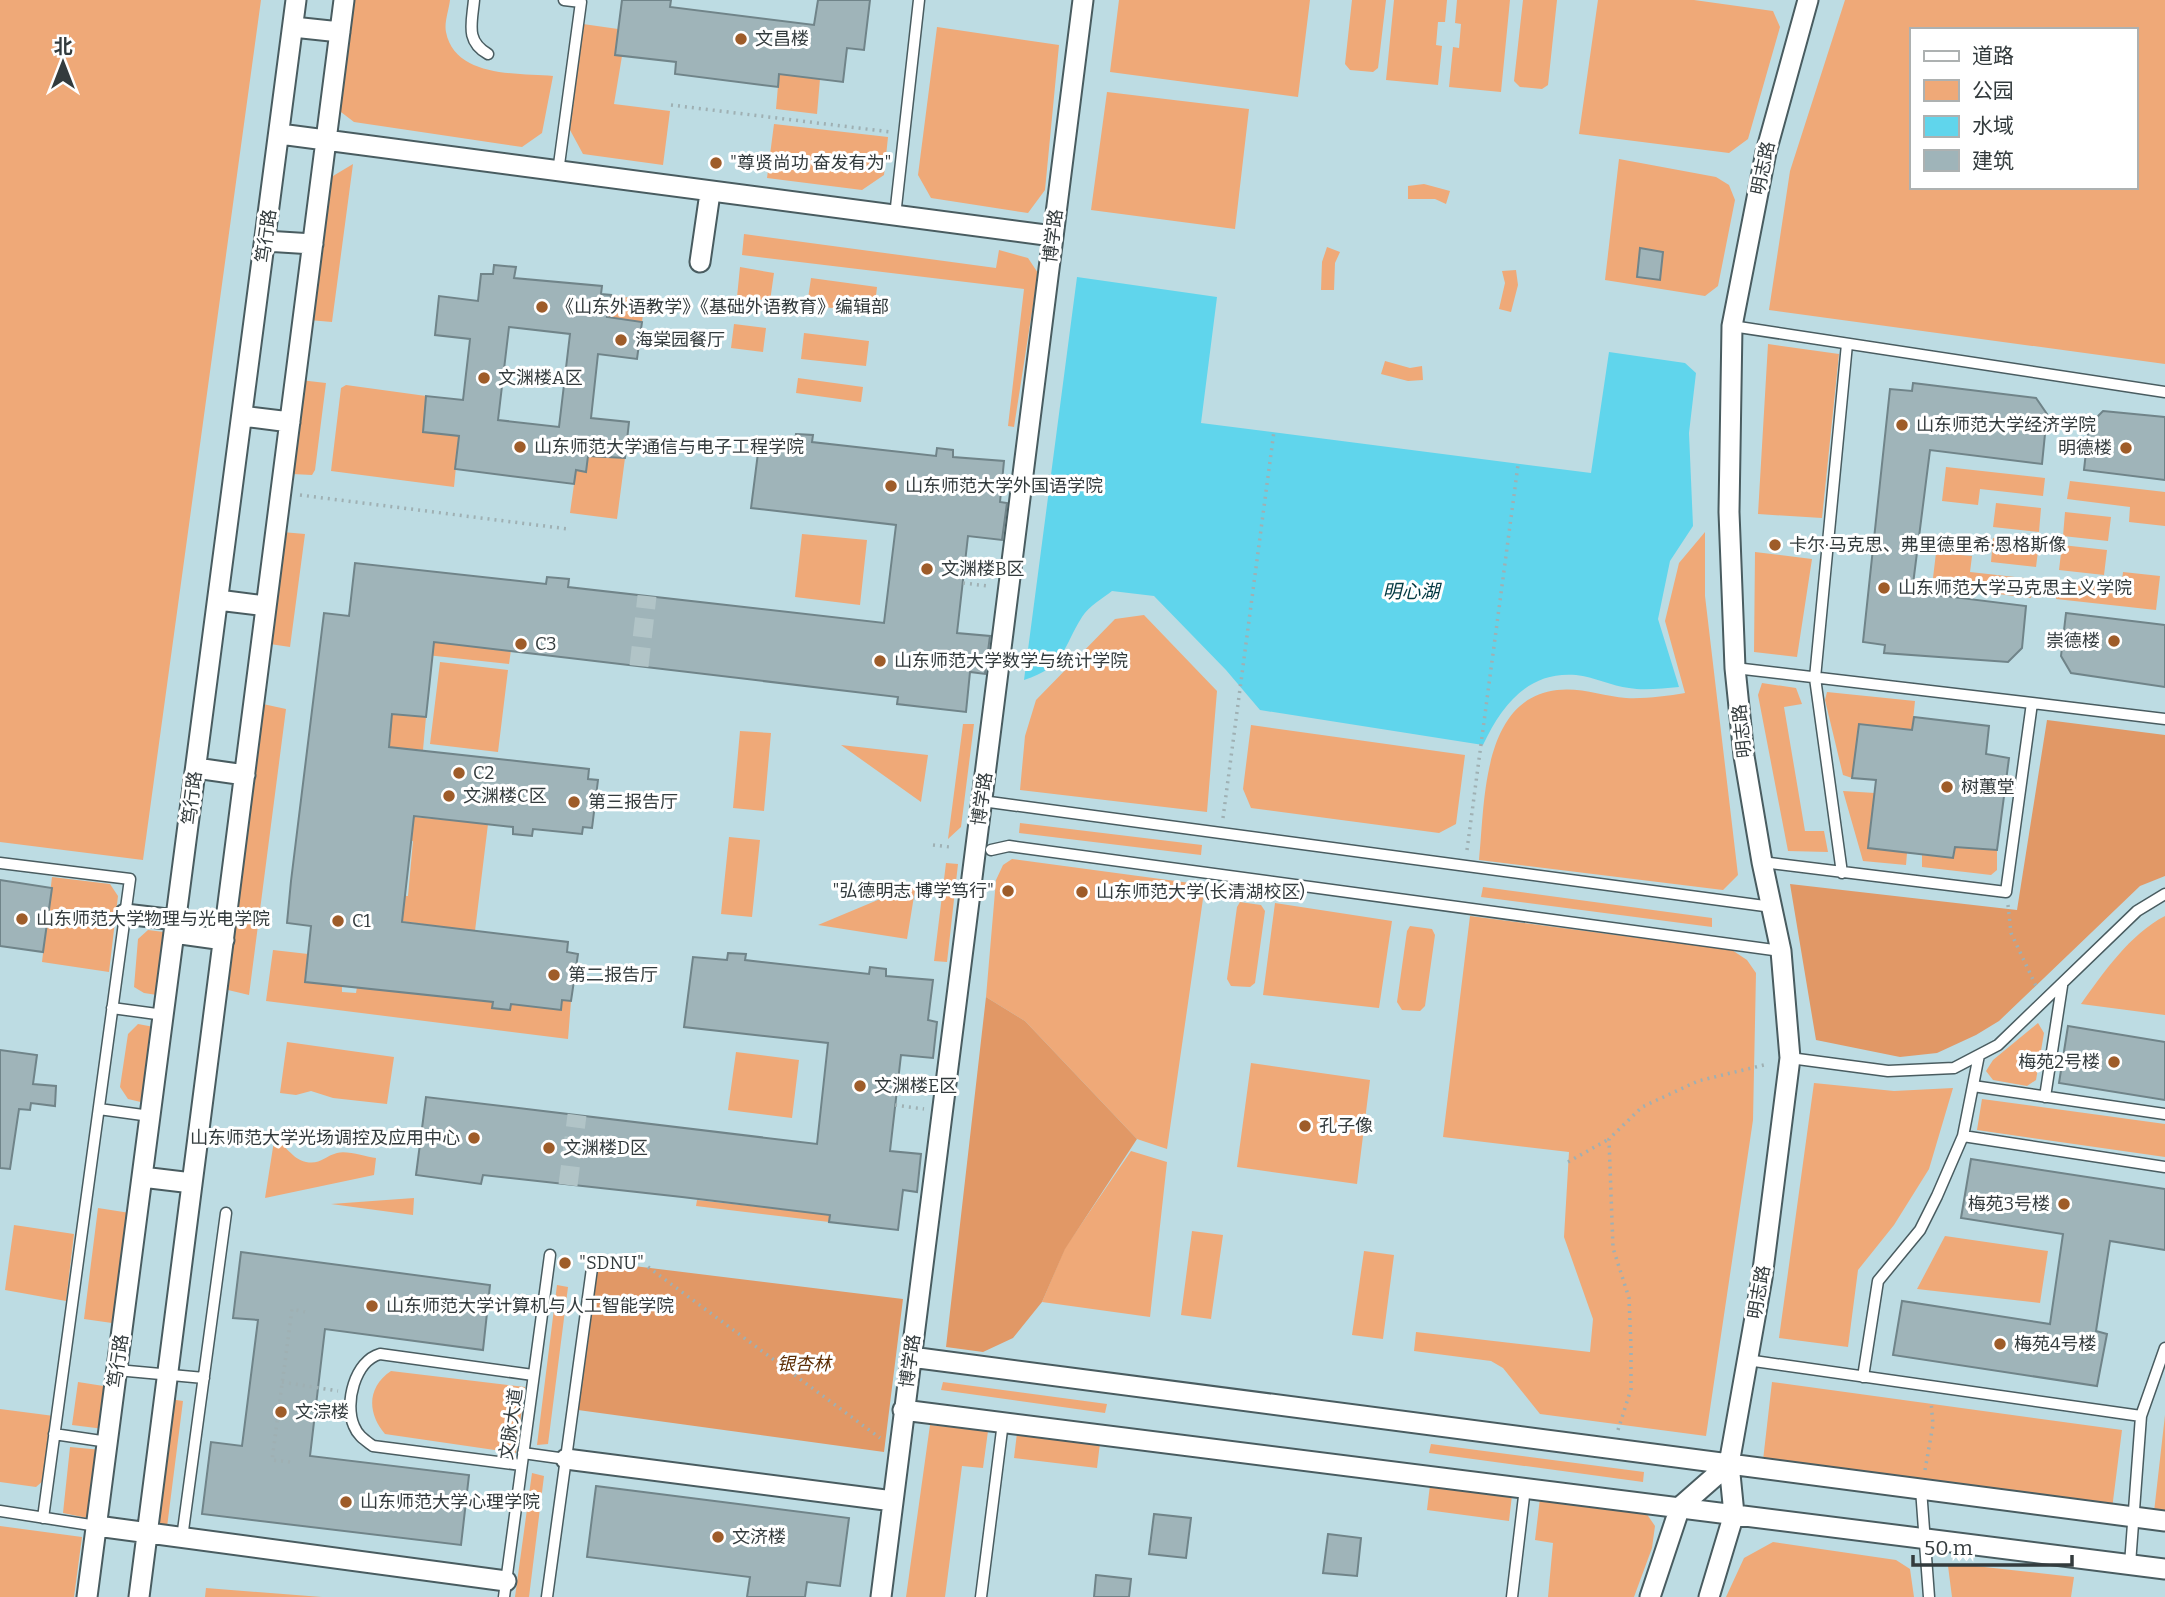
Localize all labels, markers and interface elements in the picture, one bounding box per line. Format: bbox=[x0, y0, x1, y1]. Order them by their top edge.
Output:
north arrow bbox=[28, 28, 98, 98]
place label: 文昌楼 bbox=[755, 28, 809, 50]
legend bbox=[1910, 28, 2137, 189]
marker: 文昌楼 bbox=[733, 31, 749, 47]
text: 北 bbox=[53, 35, 73, 58]
text: 道路 bbox=[1972, 43, 2014, 69]
text: 公园 bbox=[1972, 78, 2014, 104]
text: 水域 bbox=[1972, 113, 2014, 139]
street label: 明志路 bbox=[1747, 139, 1779, 197]
text: 建筑 bbox=[1972, 148, 2014, 174]
place label: "尊贤尚功 奋发有为" bbox=[730, 152, 891, 174]
marker: "尊贤尚功 奋发有为" bbox=[708, 155, 724, 171]
street label: 笃行路 bbox=[251, 208, 281, 264]
street label: 博学路 bbox=[1039, 208, 1067, 264]
place label: 《山东外语教学》《基础外语教育》编辑部 bbox=[556, 296, 889, 318]
marker: 《山东外语教学》《基础外语教育》编辑部 bbox=[534, 299, 550, 315]
place label: 海棠园餐厅 bbox=[635, 329, 725, 351]
marker: 海棠园餐厅 bbox=[613, 332, 629, 348]
place label: 文渊楼A区 bbox=[498, 367, 583, 389]
marker: 文渊楼A区 bbox=[476, 370, 492, 386]
place label: 山东师范大学经济学院 bbox=[1916, 414, 2096, 436]
marker: 山东师范大学经济学院 bbox=[1894, 417, 1910, 433]
place label: 山东师范大学通信与电子工程学院 bbox=[534, 436, 804, 458]
place label: 明德楼 bbox=[2058, 437, 2112, 459]
marker: 山东师范大学通信与电子工程学院 bbox=[512, 439, 528, 455]
marker: 明德楼 bbox=[2118, 440, 2134, 456]
place label: 山东师范大学外国语学院 bbox=[905, 475, 1103, 497]
marker: 山东师范大学外国语学院 bbox=[883, 478, 899, 494]
place label: 卡尔·马克思、弗里德里希·恩格斯像 bbox=[1789, 534, 2067, 556]
marker: 卡尔·马克思、弗里德里希·恩格斯像 bbox=[1767, 537, 1783, 553]
place label: 文渊楼B区 bbox=[941, 558, 1025, 580]
marker: 文渊楼B区 bbox=[919, 561, 935, 577]
place label: 山东师范大学马克思主义学院 bbox=[1898, 577, 2132, 599]
water label: 明心湖 bbox=[1382, 580, 1442, 603]
marker: 山东师范大学马克思主义学院 bbox=[1876, 580, 1892, 596]
place label: 崇德楼 bbox=[2046, 630, 2100, 652]
place label: C3 bbox=[535, 633, 557, 655]
marker: 崇德楼 bbox=[2106, 633, 2122, 649]
marker: C3 bbox=[513, 636, 529, 652]
place label: 山东师范大学数学与统计学院 bbox=[894, 650, 1128, 672]
marker: 山东师范大学数学与统计学院 bbox=[872, 653, 888, 669]
street label: 明志路 bbox=[1728, 703, 1756, 759]
place label: C2 bbox=[473, 762, 494, 784]
marker: C2 bbox=[451, 765, 467, 781]
street label: 笃行路 bbox=[178, 770, 206, 826]
street label: 博学路 bbox=[967, 771, 997, 827]
place label: 树蕙堂 bbox=[1961, 776, 2015, 798]
marker: 树蕙堂 bbox=[1939, 779, 1955, 795]
place label: 文渊楼C区 bbox=[463, 785, 547, 807]
marker: 文渊楼C区 bbox=[441, 788, 457, 804]
place label: 第三报告厅 bbox=[588, 791, 678, 813]
marker: 第三报告厅 bbox=[566, 794, 582, 810]
place label: "弘德明志 博学笃行" bbox=[833, 880, 994, 902]
place label: 山东师范大学(长清湖校区) bbox=[1096, 881, 1305, 903]
marker: "弘德明志 博学笃行" bbox=[1000, 883, 1016, 899]
marker: 山东师范大学(长清湖校区) bbox=[1074, 884, 1090, 900]
place label: 山东师范大学物理与光电学院 bbox=[36, 908, 270, 930]
place label: C1 bbox=[352, 910, 371, 932]
marker: 山东师范大学物理与光电学院 bbox=[14, 911, 30, 927]
marker: C1 bbox=[330, 913, 346, 929]
place label: 第二报告厅 bbox=[568, 964, 658, 986]
marker: 第二报告厅 bbox=[546, 967, 562, 983]
place label: 梅苑2号楼 bbox=[2018, 1051, 2100, 1073]
marker: 梅苑2号楼 bbox=[2106, 1054, 2122, 1070]
place label: 文渊楼E区 bbox=[874, 1075, 957, 1097]
marker: 文渊楼E区 bbox=[852, 1078, 868, 1094]
place label: 孔子像 bbox=[1319, 1115, 1373, 1137]
marker: 孔子像 bbox=[1297, 1118, 1313, 1134]
place label: 山东师范大学光场调控及应用中心 bbox=[190, 1127, 460, 1149]
marker: 山东师范大学光场调控及应用中心 bbox=[466, 1130, 482, 1146]
place label: 文渊楼D区 bbox=[563, 1137, 648, 1159]
marker: 文渊楼D区 bbox=[541, 1140, 557, 1156]
place label: 梅苑3号楼 bbox=[1968, 1193, 2050, 1215]
marker: 梅苑3号楼 bbox=[2056, 1196, 2072, 1212]
place label: "SDNU" bbox=[579, 1252, 644, 1274]
marker: "SDNU" bbox=[557, 1255, 573, 1271]
street label: 明志路 bbox=[1743, 1264, 1775, 1320]
place label: 山东师范大学计算机与人工智能学院 bbox=[386, 1295, 674, 1317]
marker: 山东师范大学计算机与人工智能学院 bbox=[364, 1298, 380, 1314]
street label: 笃行路 bbox=[103, 1333, 133, 1389]
street label: 博学路 bbox=[895, 1333, 925, 1389]
place label: 梅苑4号楼 bbox=[2014, 1333, 2097, 1355]
marker: 梅苑4号楼 bbox=[1992, 1336, 2008, 1352]
park label: 银杏林 bbox=[777, 1353, 833, 1375]
street label: 文脉大道 bbox=[495, 1387, 527, 1461]
place label: 文淙楼 bbox=[295, 1401, 349, 1423]
marker: 文淙楼 bbox=[273, 1404, 289, 1420]
place label: 山东师范大学心理学院 bbox=[360, 1491, 540, 1513]
marker: 山东师范大学心理学院 bbox=[338, 1494, 354, 1510]
scale bar bbox=[1913, 1524, 2072, 1568]
place label: 文济楼 bbox=[732, 1526, 786, 1548]
marker: 文济楼 bbox=[710, 1529, 726, 1545]
text: 50 m bbox=[1924, 1535, 1973, 1561]

